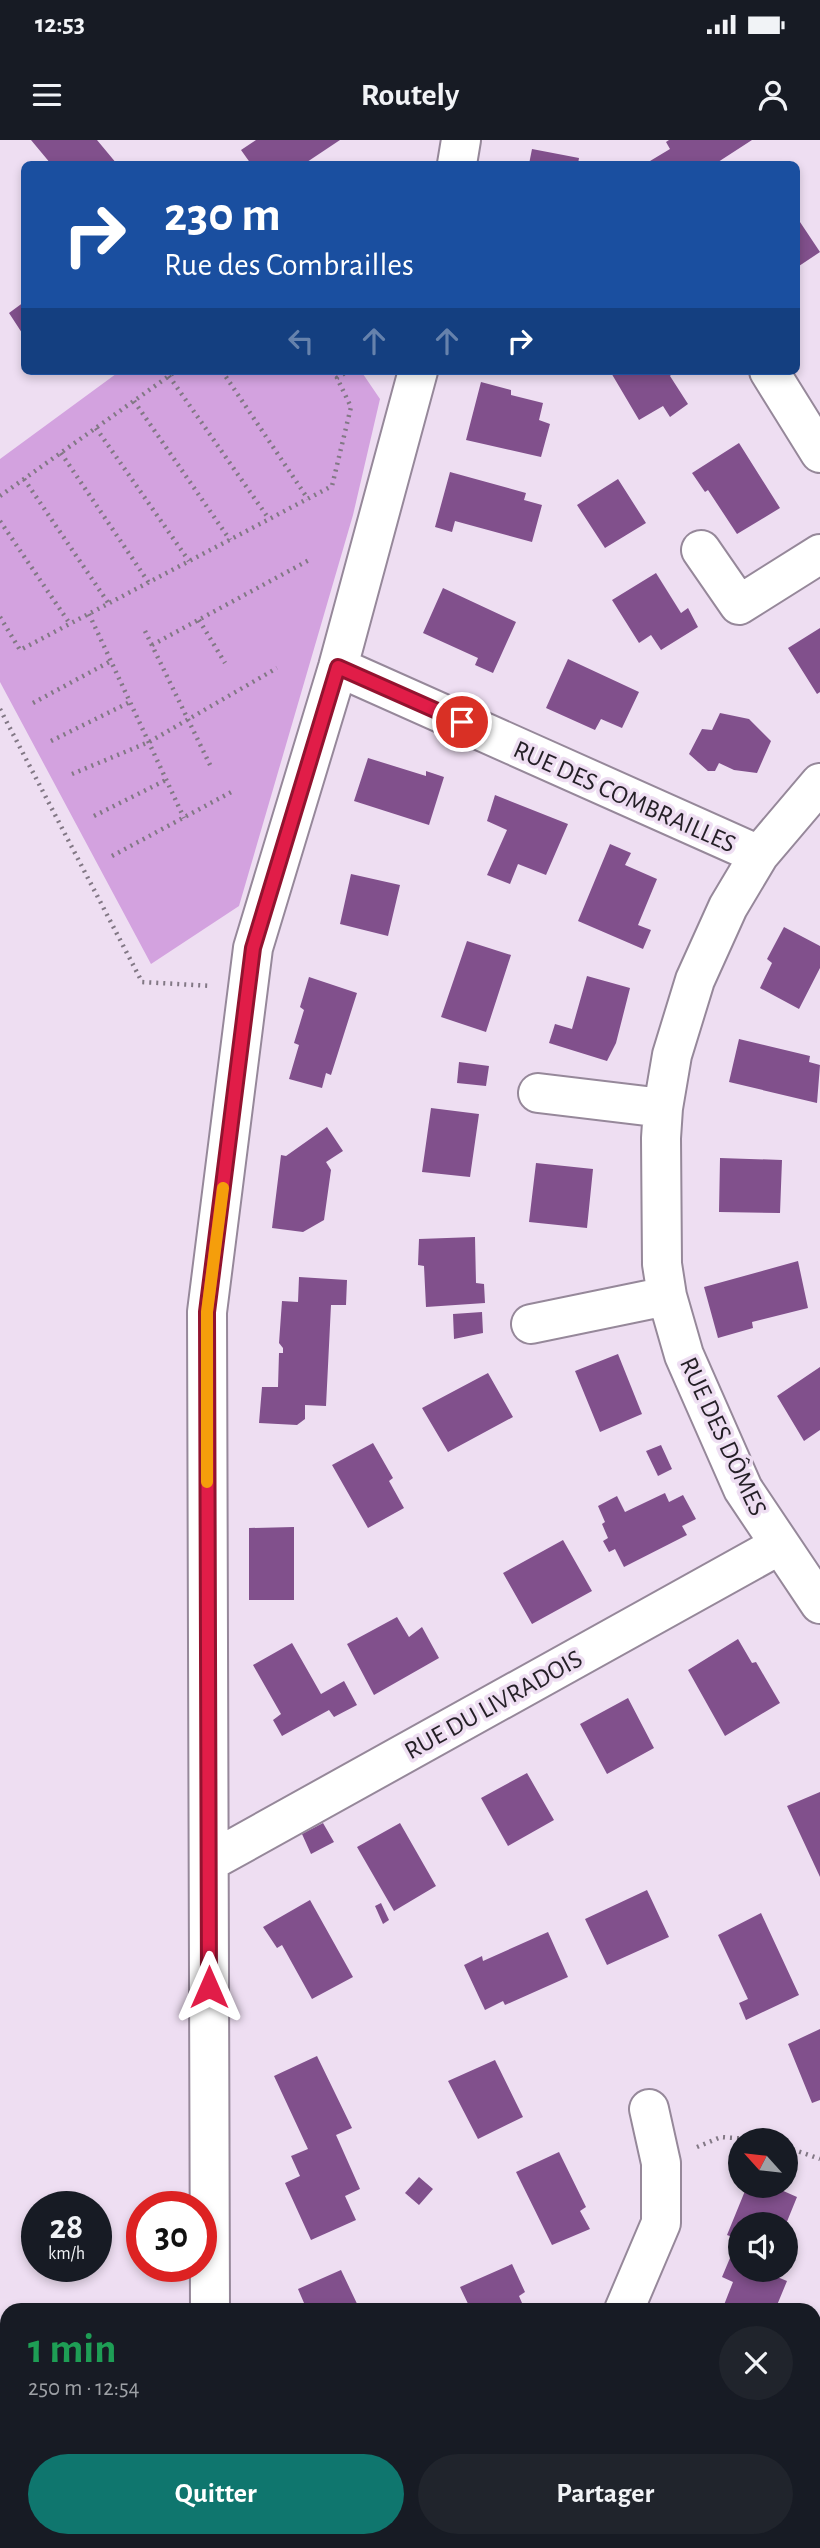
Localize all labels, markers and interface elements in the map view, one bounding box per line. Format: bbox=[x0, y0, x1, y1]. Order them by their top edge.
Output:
text: 12:53 bbox=[35, 11, 85, 37]
icon: menu bbox=[28, 76, 66, 114]
icon: person bbox=[754, 76, 792, 114]
text: Routely bbox=[361, 79, 459, 111]
icon: right bbox=[49, 189, 140, 280]
text: 230 m bbox=[164, 191, 281, 240]
text: Rue des Combrailles bbox=[164, 249, 414, 281]
icon: left bbox=[282, 322, 320, 360]
icon: ahead bbox=[355, 322, 393, 360]
icon: ahead bbox=[428, 322, 466, 360]
icon: right bbox=[501, 322, 539, 360]
pin bbox=[432, 692, 492, 752]
icon: arrive bbox=[443, 703, 481, 741]
street label: RUE DES COMBRAILLES bbox=[510, 736, 740, 858]
street label: RUE DES DÔMES bbox=[675, 1352, 773, 1520]
street label: RUE DU LIVRADOIS bbox=[400, 1645, 587, 1764]
position arrow bbox=[172, 1950, 246, 2024]
north arrow bbox=[728, 2128, 798, 2198]
map controls bbox=[728, 2128, 798, 2282]
speed limit sign: 30 bbox=[126, 2191, 217, 2282]
text: 28 bbox=[50, 2210, 83, 2245]
button: sound bbox=[728, 2212, 798, 2282]
text: km/h bbox=[48, 2245, 85, 2263]
button: close bbox=[719, 2326, 793, 2400]
text: 1 min bbox=[28, 2328, 117, 2370]
text: 250 m · 12:54 bbox=[28, 2377, 140, 2400]
button: Quitter bbox=[28, 2454, 404, 2534]
button: Partager bbox=[418, 2454, 793, 2534]

